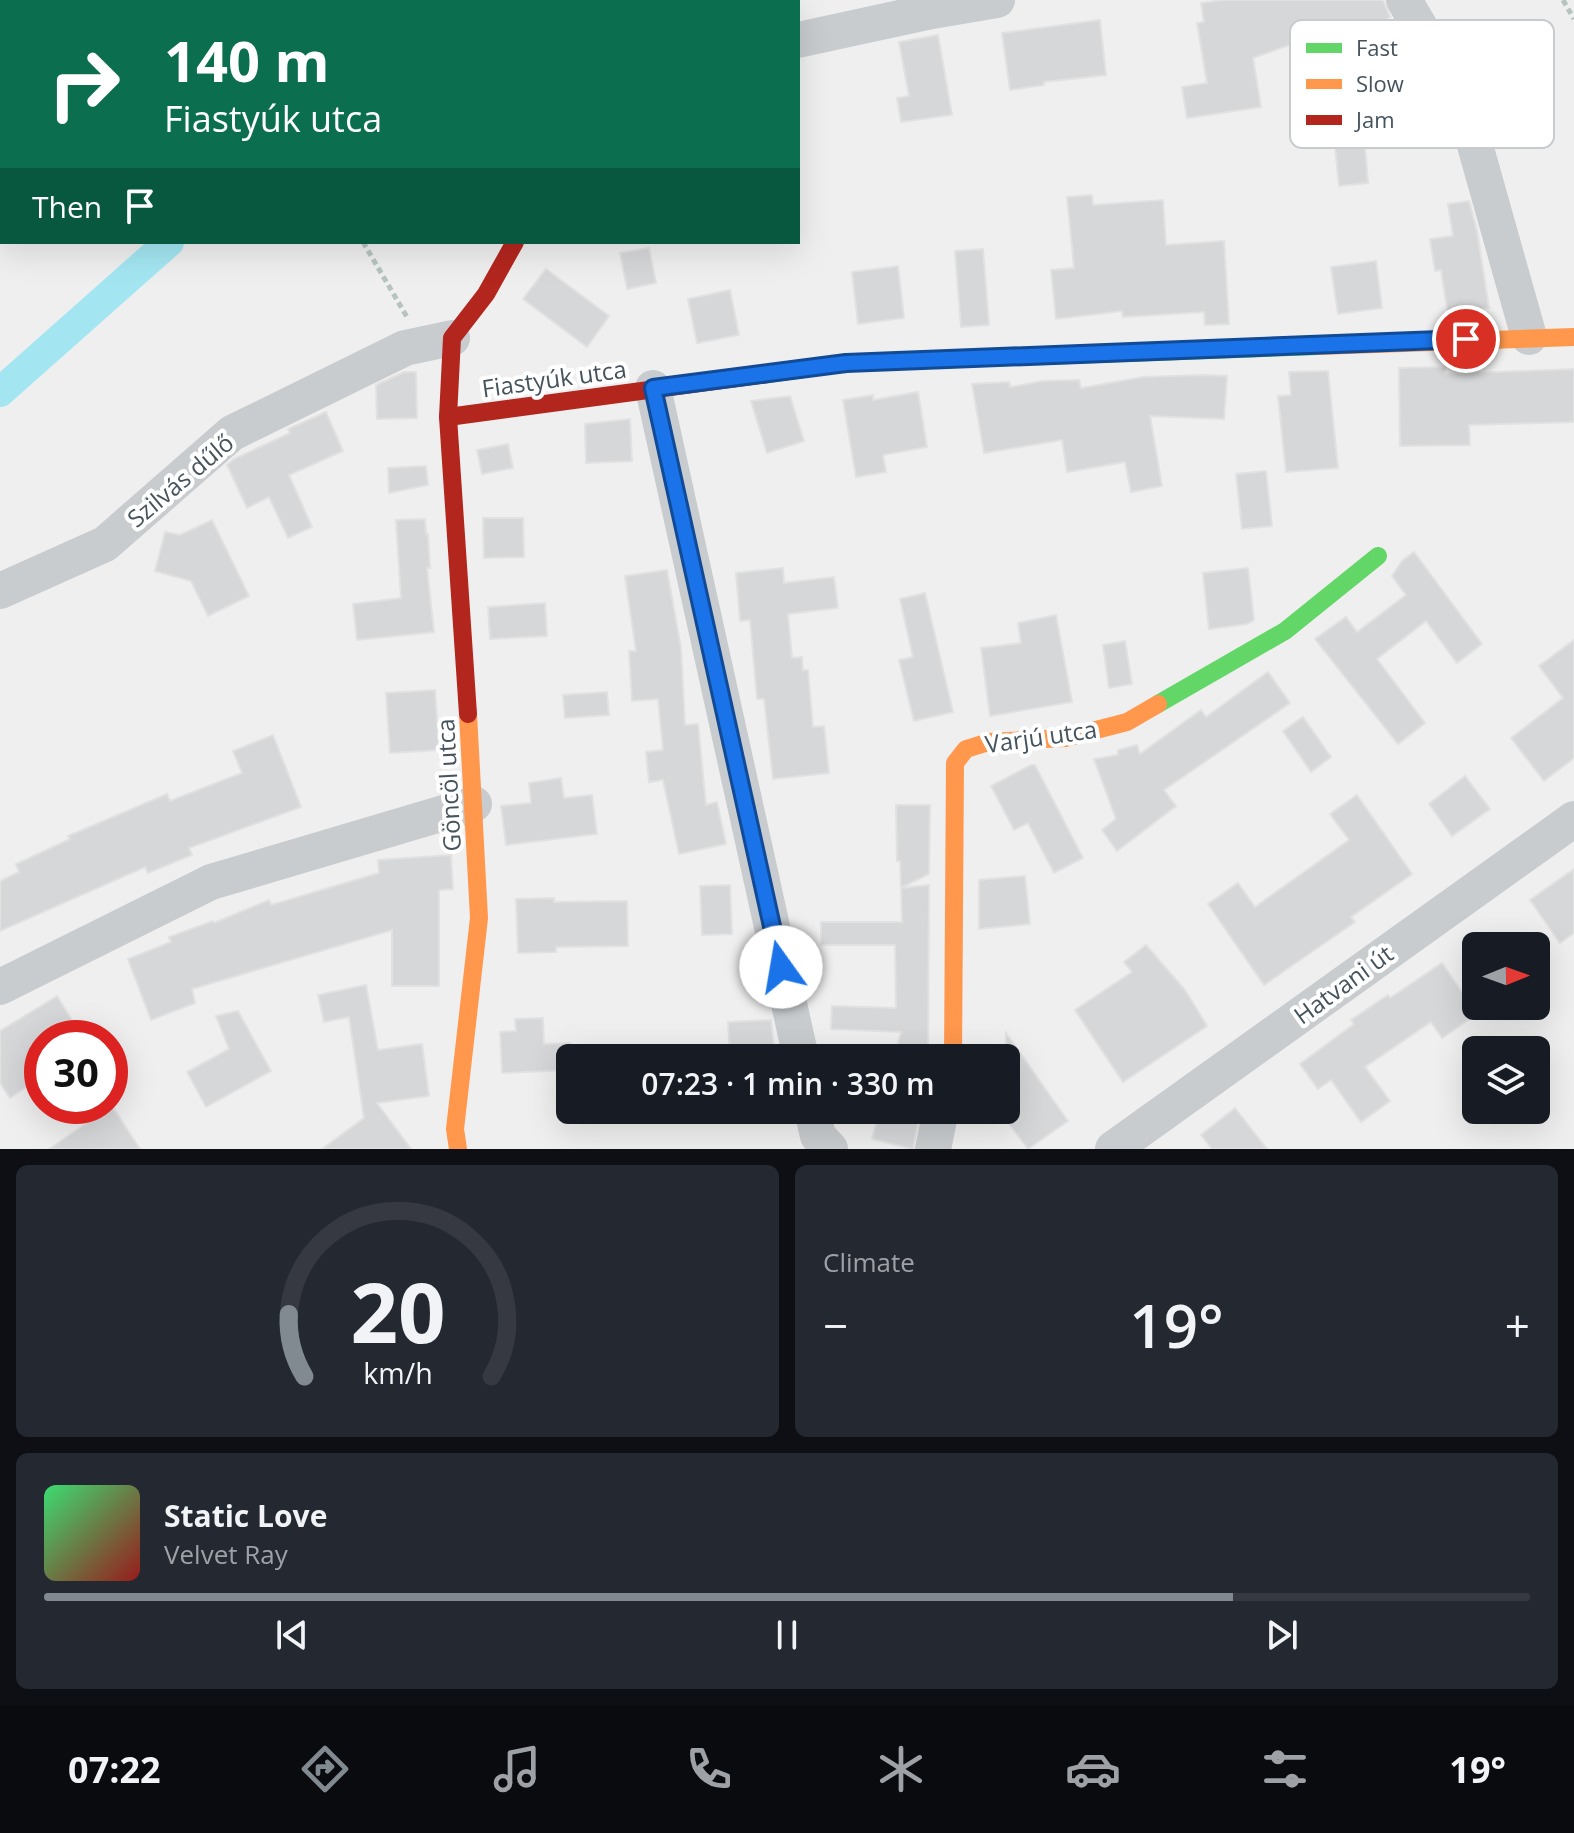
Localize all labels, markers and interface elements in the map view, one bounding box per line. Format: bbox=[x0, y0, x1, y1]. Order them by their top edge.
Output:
legend bbox=[1290, 20, 1554, 148]
text: 140 m bbox=[164, 22, 330, 98]
icon: right bbox=[32, 32, 136, 136]
text: Fast bbox=[1356, 32, 1398, 62]
text: Slow bbox=[1356, 68, 1404, 98]
text: Fiastyúk utca bbox=[164, 94, 382, 143]
text: Jam bbox=[1354, 104, 1395, 134]
icon: arrive bbox=[118, 184, 162, 228]
text: Then bbox=[32, 186, 102, 227]
pin bbox=[1432, 305, 1500, 373]
icon: arrive bbox=[1444, 317, 1488, 361]
street label: Fiastyúk utca bbox=[480, 352, 628, 404]
street label: Szilvás dűlő bbox=[120, 426, 240, 534]
street label: Varjú utca bbox=[983, 712, 1099, 760]
street label: Göncöl utca bbox=[428, 718, 468, 852]
position arrow bbox=[739, 925, 823, 1009]
north arrow bbox=[1462, 932, 1550, 1020]
map controls bbox=[1462, 932, 1550, 1124]
street label: Hatvani út bbox=[1287, 937, 1399, 1031]
speed limit sign: 30 bbox=[24, 1020, 128, 1124]
button: layers bbox=[1462, 1036, 1550, 1124]
text: 07:23 · 1 min · 330 m bbox=[641, 1063, 935, 1104]
text: Climate bbox=[823, 1244, 915, 1280]
text: 20 bbox=[350, 1254, 445, 1367]
text: 19° bbox=[1129, 1284, 1224, 1366]
text: − bbox=[823, 1295, 848, 1355]
text: + bbox=[1505, 1295, 1530, 1355]
text: km/h bbox=[363, 1353, 432, 1392]
text: Static Love bbox=[164, 1495, 327, 1536]
text: Velvet Ray bbox=[164, 1536, 288, 1572]
icon: previous bbox=[270, 1613, 314, 1657]
icon: pause bbox=[765, 1613, 809, 1657]
icon: next bbox=[1260, 1613, 1304, 1657]
icon: directions bbox=[297, 1741, 353, 1797]
icon: music bbox=[489, 1741, 545, 1797]
icon: phone bbox=[681, 1741, 737, 1797]
icon: climate bbox=[873, 1741, 929, 1797]
icon: car bbox=[1065, 1741, 1121, 1797]
icon: filters bbox=[1257, 1741, 1313, 1797]
text: 07:22 bbox=[68, 1745, 161, 1794]
text: 19° bbox=[1449, 1745, 1506, 1794]

